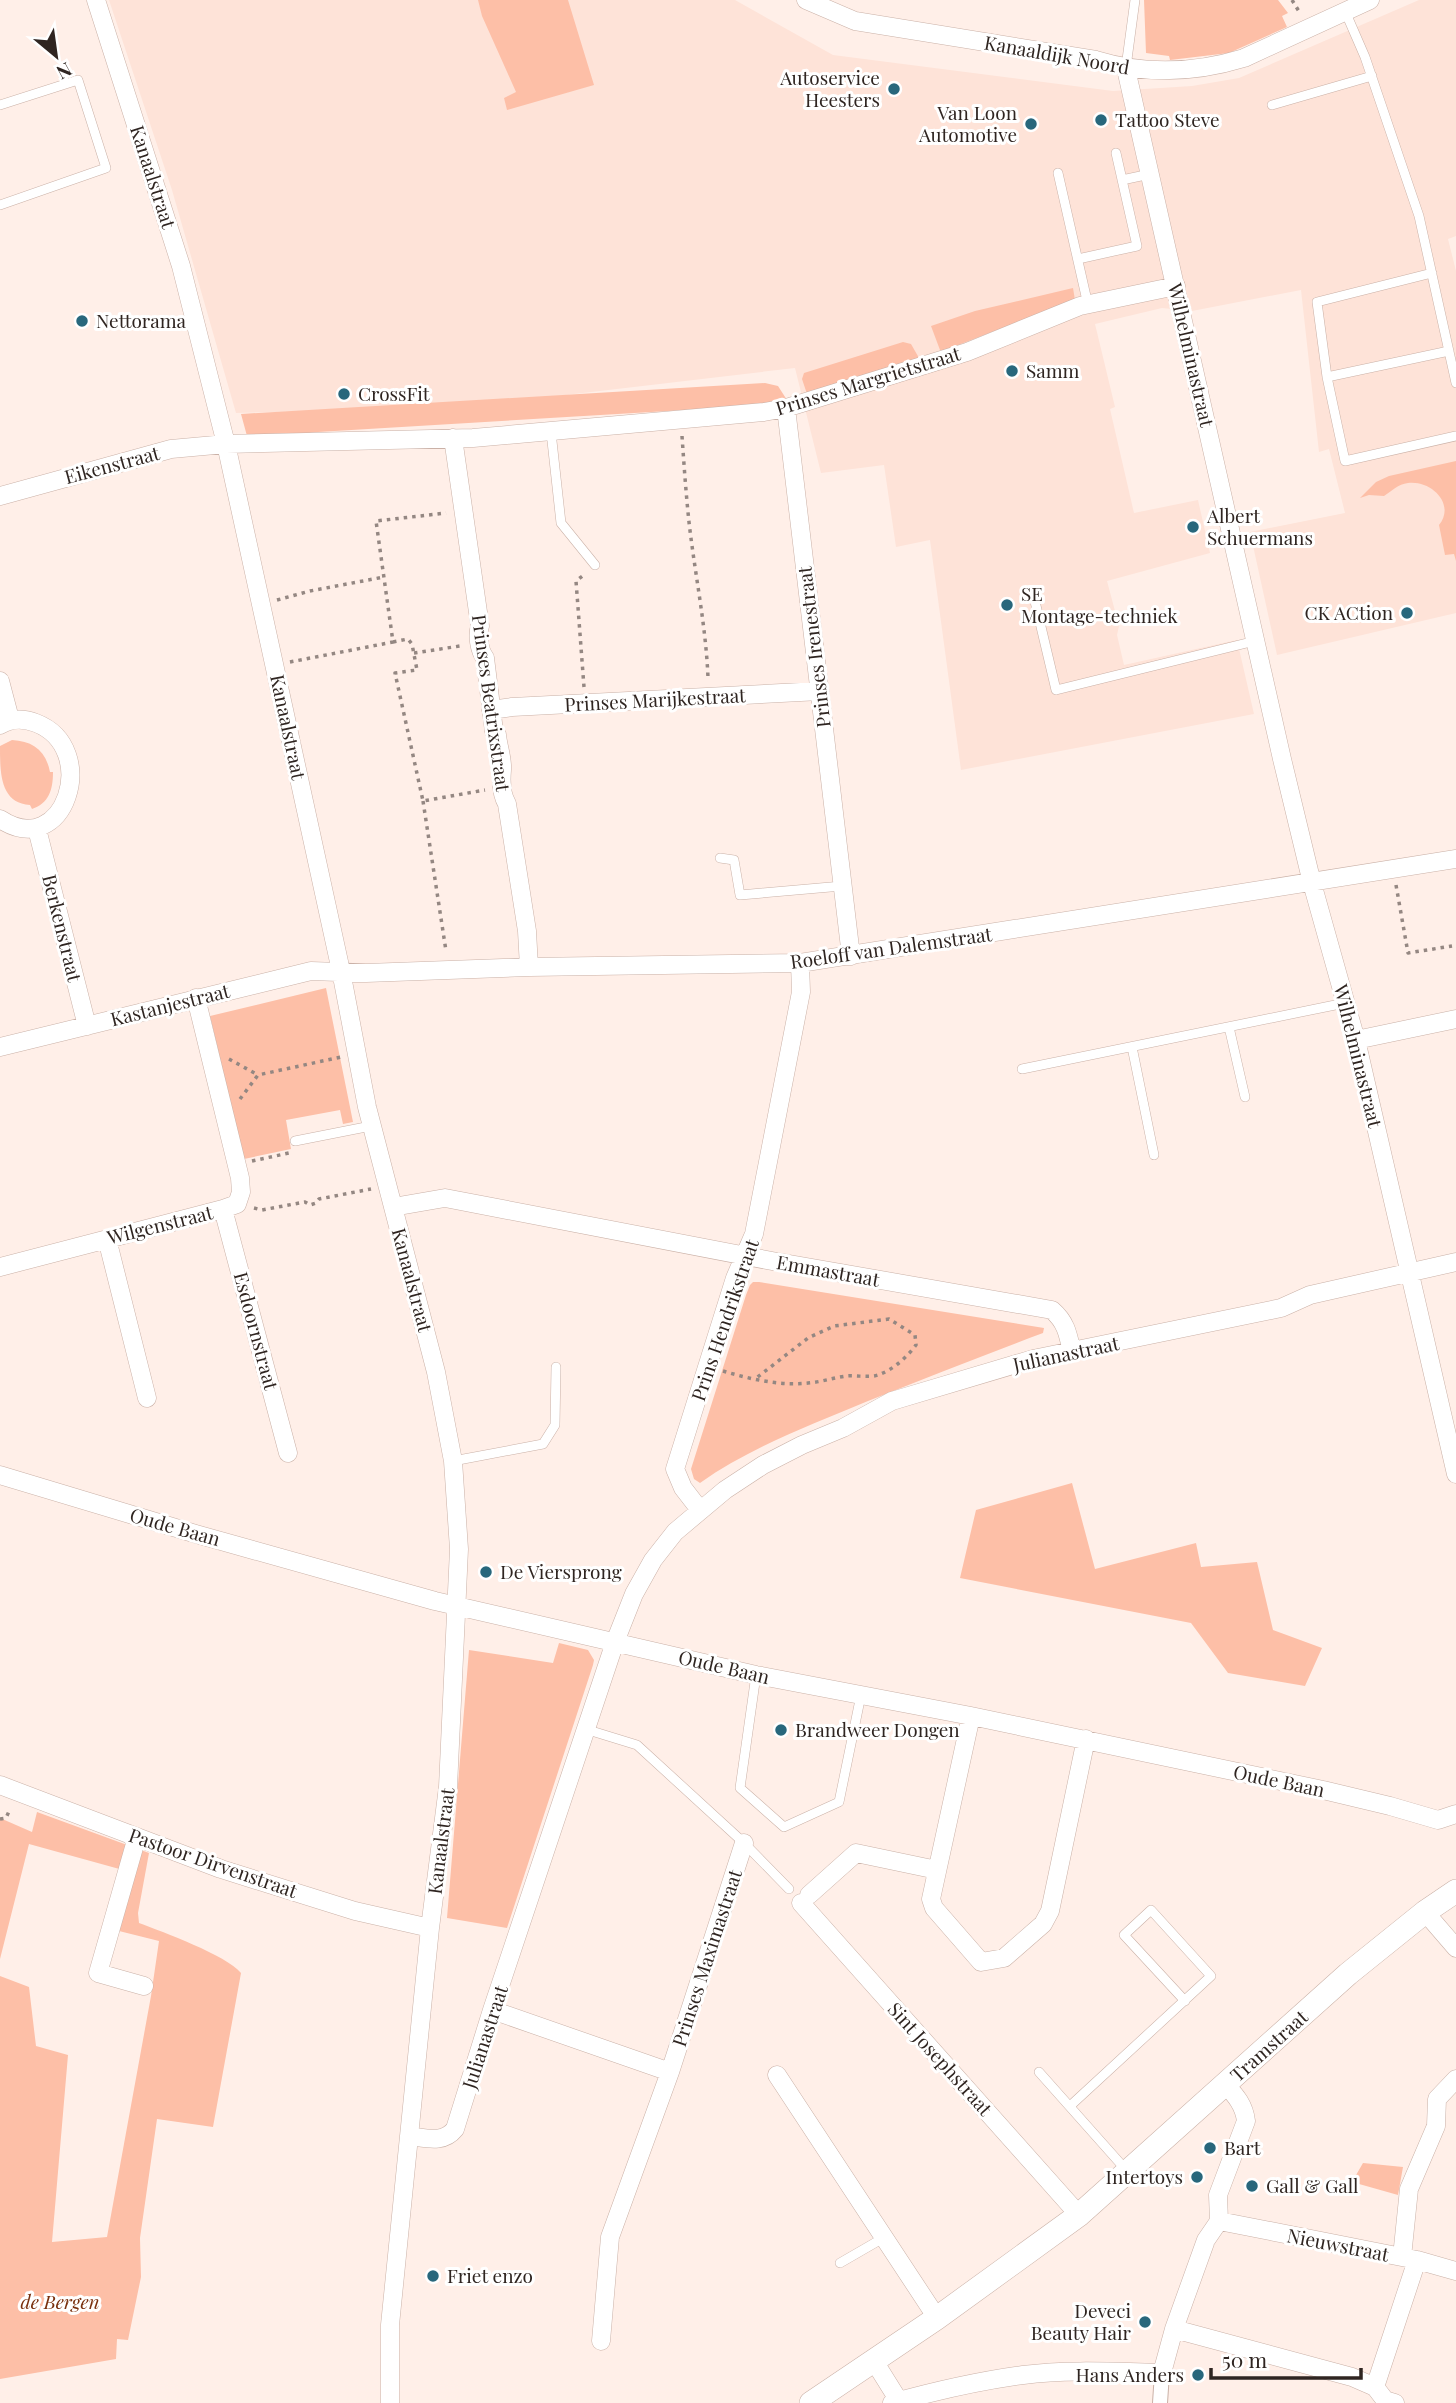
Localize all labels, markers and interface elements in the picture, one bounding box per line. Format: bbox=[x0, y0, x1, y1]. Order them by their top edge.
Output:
north arrow bbox=[21, 21, 91, 91]
street label: Kanaaldijk Noord bbox=[983, 28, 1132, 80]
text: N bbox=[52, 57, 77, 87]
place label: Autoservice Heesters bbox=[779, 64, 880, 112]
marker: Autoservice Heesters bbox=[886, 81, 902, 97]
place label: Van Loon Automotive bbox=[918, 99, 1018, 147]
place label: Tattoo Steve bbox=[1115, 106, 1220, 132]
marker: Tattoo Steve bbox=[1093, 112, 1109, 128]
marker: Van Loon Automotive bbox=[1023, 116, 1039, 132]
street label: Kanaalstraat bbox=[125, 122, 183, 232]
street label: Wilhelminastraat bbox=[1163, 279, 1221, 429]
place label: Nettorama bbox=[96, 307, 187, 333]
marker: Nettorama bbox=[74, 313, 90, 329]
street label: Prinses Margrietstraat bbox=[772, 339, 964, 421]
place label: Samm bbox=[1026, 357, 1080, 383]
marker: Samm bbox=[1004, 363, 1020, 379]
place label: CrossFit bbox=[358, 380, 430, 406]
marker: CrossFit bbox=[336, 386, 352, 402]
street label: Eikenstraat bbox=[61, 439, 162, 489]
place label: Albert Schuermans bbox=[1206, 502, 1313, 550]
marker: Albert Schuermans bbox=[1185, 519, 1201, 535]
street label: Prinses Irenestraat bbox=[790, 565, 836, 729]
place label: SE Montage-techniek bbox=[1021, 580, 1178, 628]
marker: SE Montage-techniek bbox=[999, 597, 1015, 613]
place label: CK ACtion bbox=[1304, 599, 1394, 625]
marker: CK ACtion bbox=[1399, 605, 1415, 621]
street label: Prinses Beatrixstraat bbox=[467, 613, 517, 793]
street label: Kanaalstraat bbox=[265, 672, 313, 782]
street label: Prinses Marijkestraat bbox=[564, 681, 747, 717]
street label: Berkenstraat bbox=[37, 871, 89, 984]
street label: Roeloff van Dalemstraat bbox=[788, 920, 994, 974]
street label: Kastanjestraat bbox=[107, 977, 232, 1031]
street label: Wilhelminastraat bbox=[1328, 981, 1389, 1130]
street label: Wilgenstraat bbox=[103, 1198, 215, 1250]
street label: Kanaalstraat bbox=[387, 1225, 439, 1335]
street label: Prins Hendrikstraat bbox=[684, 1235, 764, 1404]
street label: Emmastraat bbox=[775, 1248, 882, 1292]
street label: Esdoornstraat bbox=[229, 1269, 285, 1393]
street label: Julianastraat bbox=[1010, 1329, 1121, 1377]
street label: Oude Baan bbox=[127, 1501, 224, 1551]
place label: De Viersprong bbox=[500, 1558, 622, 1584]
marker: De Viersprong bbox=[478, 1564, 494, 1580]
street label: Oude Baan bbox=[676, 1643, 773, 1689]
place label: Brandweer Dongen bbox=[795, 1716, 960, 1742]
marker: Brandweer Dongen bbox=[773, 1722, 789, 1738]
street label: Oude Baan bbox=[1231, 1758, 1328, 1803]
street label: Kanaalstraat bbox=[421, 1786, 459, 1896]
street label: Pastoor Dirvenstraat bbox=[126, 1821, 301, 1903]
street label: Prinses Maximastraat bbox=[665, 1866, 747, 2050]
street label: Julianastraat bbox=[455, 1981, 513, 2093]
street label: Sint Josephstraat bbox=[883, 1996, 999, 2121]
street label: Tramstraat bbox=[1224, 2003, 1313, 2087]
place label: Bart bbox=[1224, 2134, 1261, 2160]
marker: Bart bbox=[1202, 2140, 1218, 2156]
place label: Intertoys bbox=[1106, 2163, 1183, 2189]
marker: Intertoys bbox=[1189, 2169, 1205, 2185]
place label: Gall & Gall bbox=[1266, 2172, 1359, 2198]
marker: Gall & Gall bbox=[1244, 2178, 1260, 2194]
street label: Nieuwstraat bbox=[1285, 2221, 1392, 2267]
place label: Friet enzo bbox=[447, 2262, 533, 2288]
marker: Friet enzo bbox=[425, 2268, 441, 2284]
park label: de Bergen bbox=[20, 2288, 100, 2314]
place label: Deveci Beauty Hair bbox=[1031, 2297, 1132, 2345]
marker: Deveci Beauty Hair bbox=[1137, 2314, 1153, 2330]
scale bar bbox=[1211, 2336, 1362, 2380]
text: 50 m bbox=[1222, 2345, 1268, 2373]
place label: Hans Anders bbox=[1075, 2361, 1184, 2387]
marker: Hans Anders bbox=[1190, 2367, 1206, 2383]

